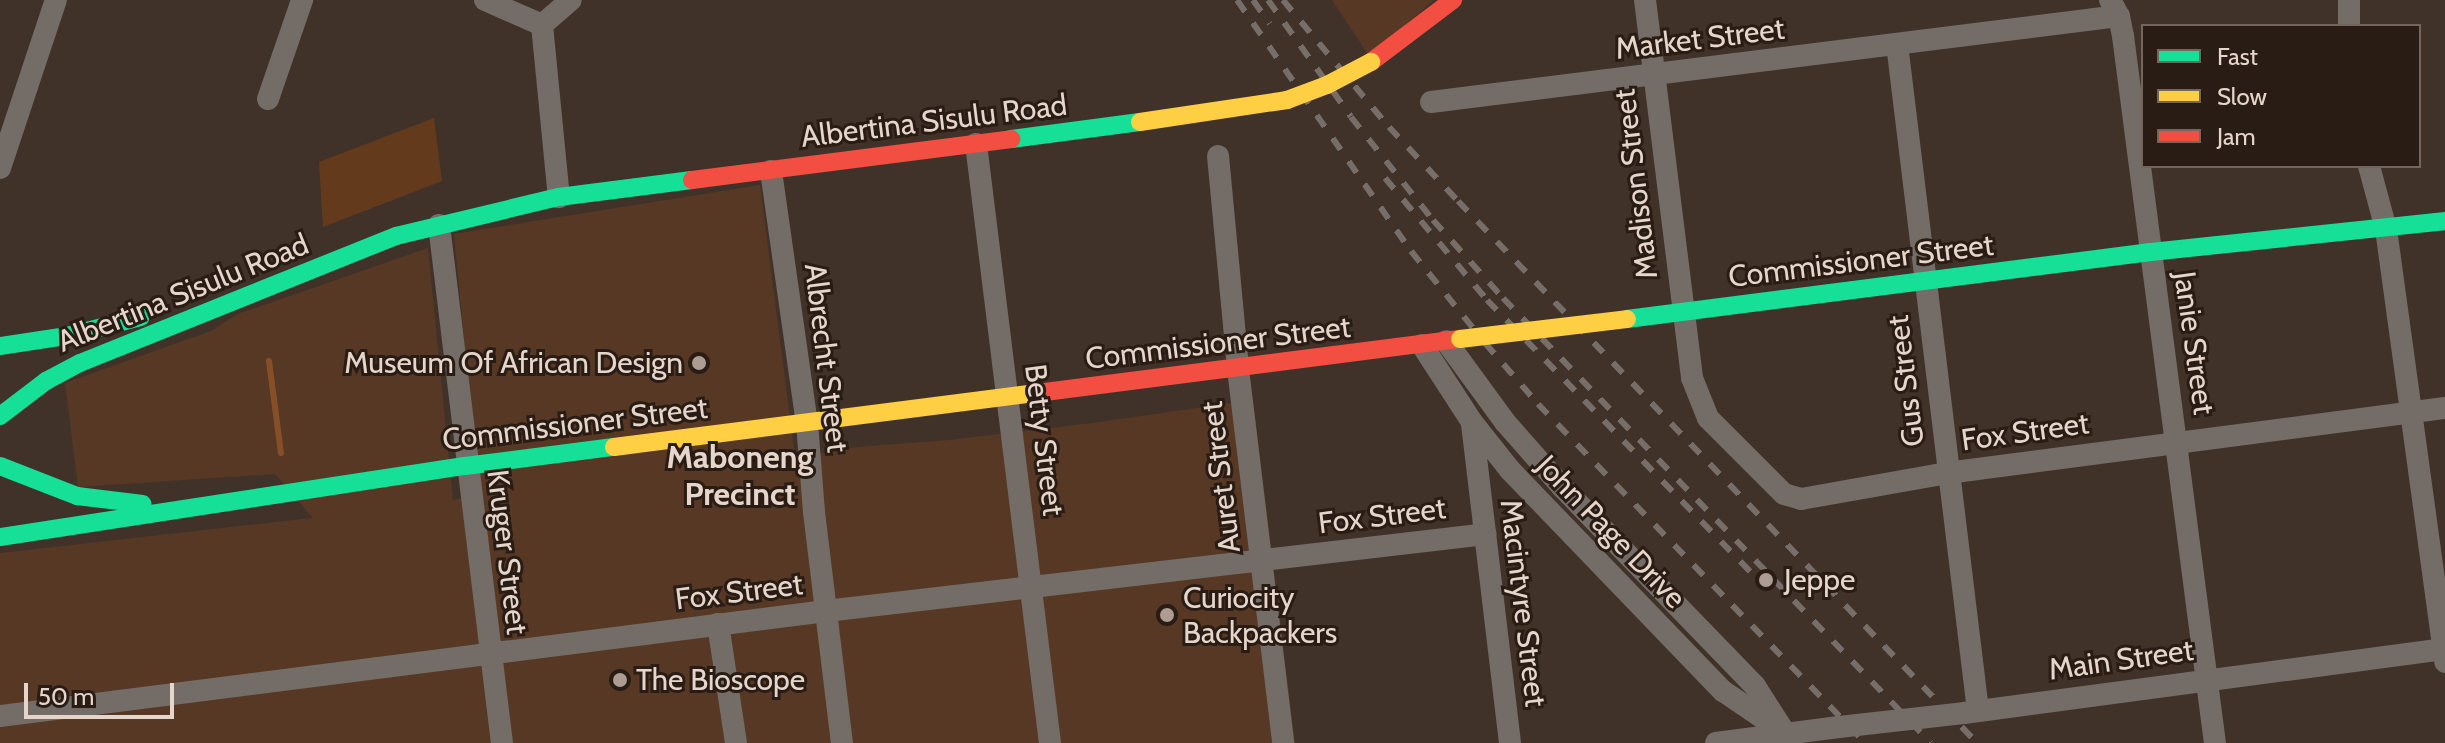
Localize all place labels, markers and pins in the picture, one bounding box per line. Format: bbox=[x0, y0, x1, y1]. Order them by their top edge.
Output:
place label: Museum Of African Design bbox=[344, 345, 683, 381]
marker: Museum Of African Design bbox=[690, 354, 708, 372]
place label: Jeppe bbox=[1784, 562, 1855, 598]
marker: Jeppe bbox=[1755, 569, 1777, 591]
place label: Curiocity Backpackers bbox=[1183, 580, 1337, 650]
marker: Curiocity Backpackers bbox=[1158, 606, 1176, 624]
place label: The Bioscope bbox=[636, 662, 805, 698]
marker: The Bioscope bbox=[611, 671, 629, 689]

